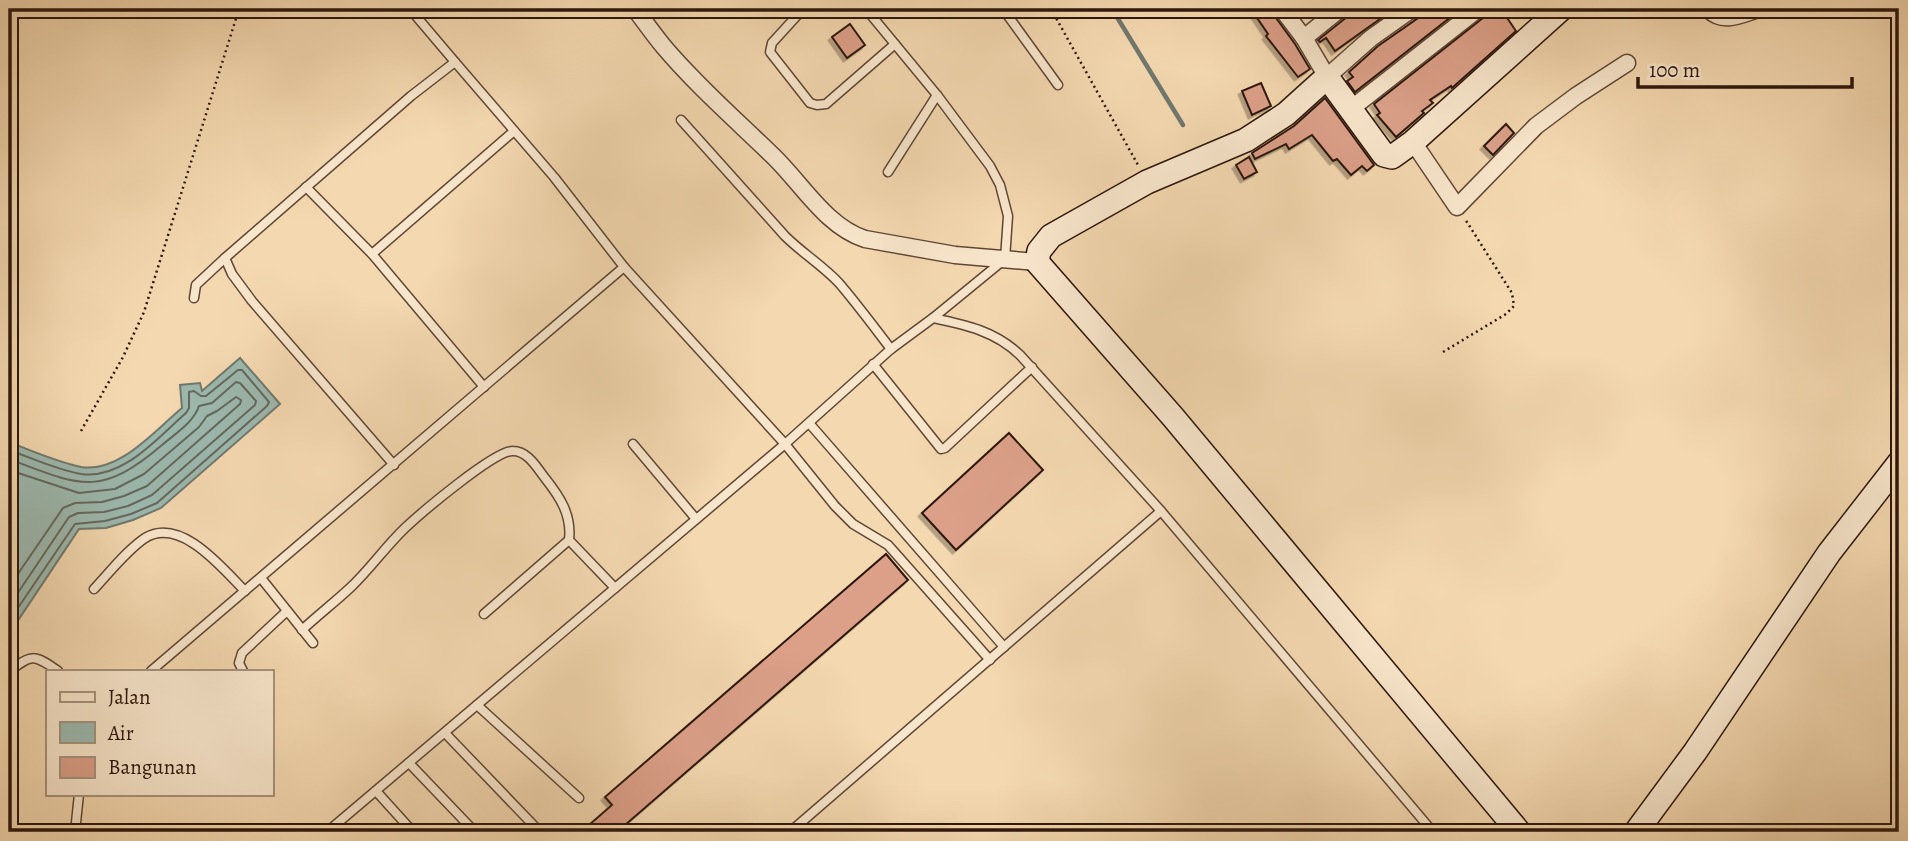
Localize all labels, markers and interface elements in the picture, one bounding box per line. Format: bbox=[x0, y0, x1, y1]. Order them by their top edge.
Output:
scale bar bbox=[1638, 46, 1852, 90]
text: 100 m bbox=[1649, 56, 1700, 84]
legend bbox=[46, 670, 273, 796]
text: Jalan bbox=[108, 683, 150, 711]
text: Air bbox=[107, 719, 134, 747]
text: Bangunan bbox=[108, 753, 197, 781]

